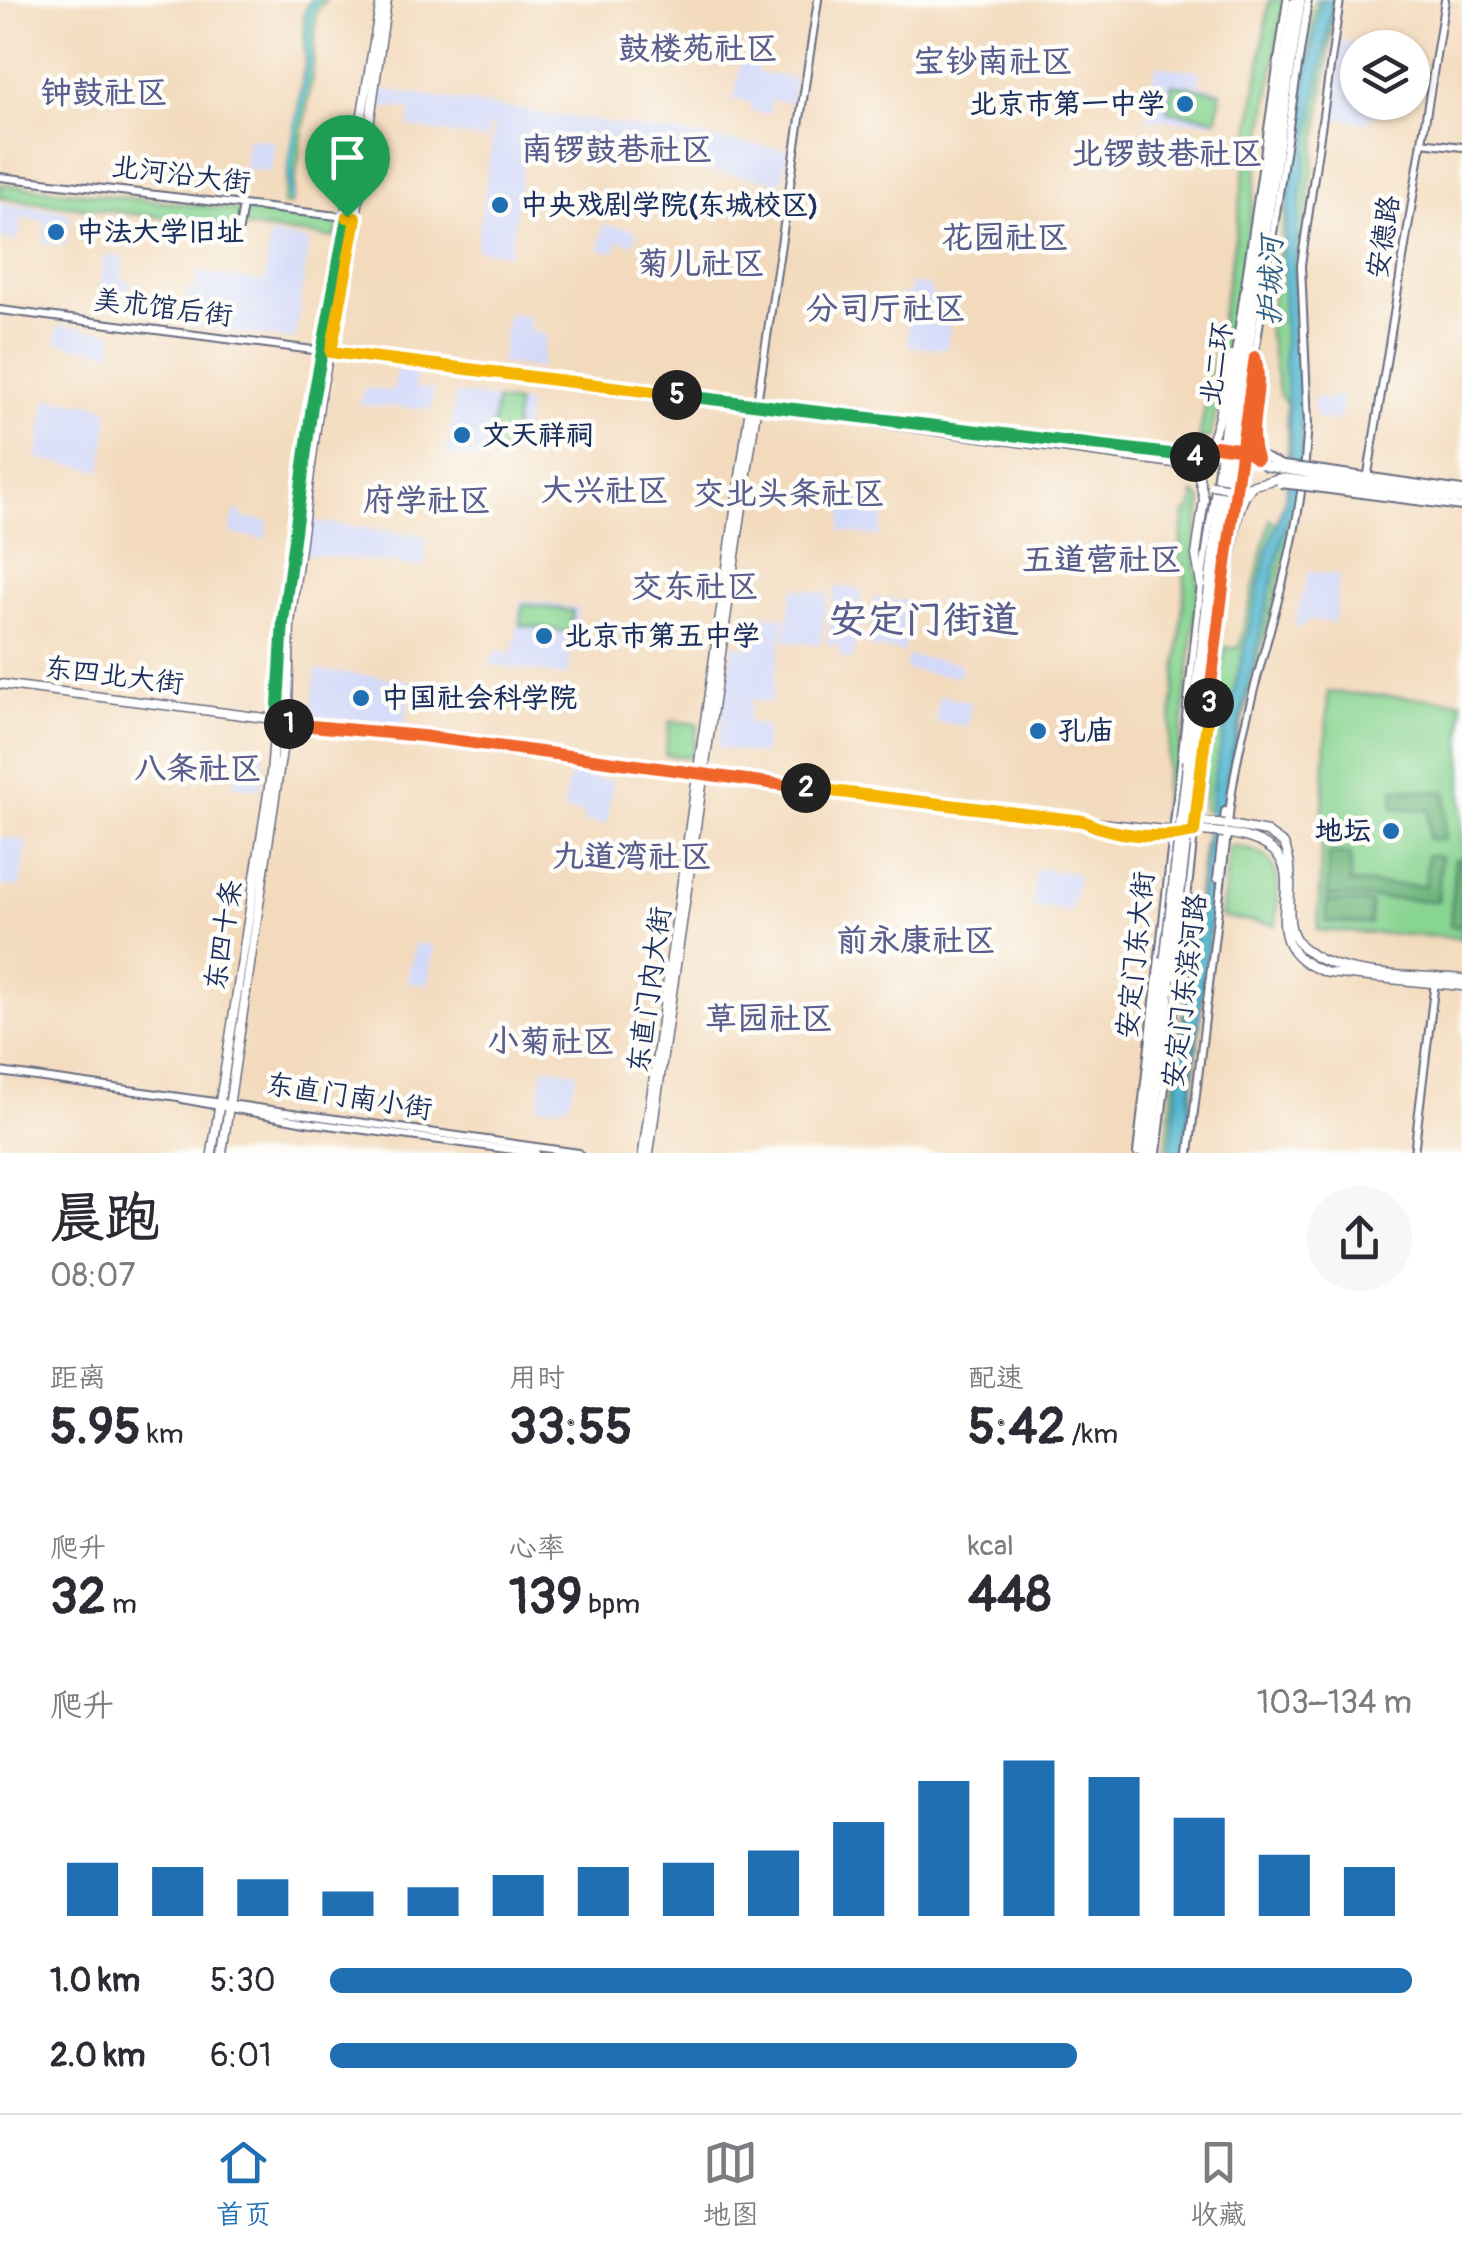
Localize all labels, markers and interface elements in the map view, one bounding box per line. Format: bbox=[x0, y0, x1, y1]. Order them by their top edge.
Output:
district label: 鼓楼苑社区 bbox=[618, 29, 778, 69]
map controls bbox=[1340, 30, 1430, 120]
button: layers bbox=[1340, 30, 1430, 120]
district label: 宝钞南社区 bbox=[913, 42, 1073, 82]
district label: 钟鼓社区 bbox=[40, 73, 168, 113]
place label: 北京市第一中学 bbox=[969, 87, 1165, 122]
marker: 北京市第一中学 bbox=[1174, 93, 1196, 115]
pin bbox=[305, 115, 390, 218]
icon: arrive bbox=[320, 130, 375, 185]
district label: 南锣鼓巷社区 bbox=[521, 130, 713, 170]
district label: 北锣鼓巷社区 bbox=[1071, 134, 1263, 174]
street label: 北河沿大街 bbox=[109, 149, 253, 201]
place label: 中央戏剧学院(东城校区) bbox=[520, 188, 819, 223]
street label: 安德路 bbox=[1360, 193, 1408, 281]
marker: 中央戏剧学院(东城校区) bbox=[489, 194, 511, 216]
place label: 中法大学旧址 bbox=[76, 215, 244, 250]
district label: 花园社区 bbox=[941, 218, 1069, 258]
marker: 中法大学旧址 bbox=[45, 221, 67, 243]
water label: 护城河 bbox=[1252, 231, 1290, 326]
district label: 菊儿社区 bbox=[637, 244, 765, 284]
street label: 美术馆后街 bbox=[91, 282, 235, 334]
district label: 分司厅社区 bbox=[806, 289, 966, 329]
street label: 北二环 bbox=[1193, 320, 1241, 408]
pin: 5 bbox=[652, 370, 702, 420]
text: 5 bbox=[669, 377, 685, 412]
place label: 文天祥祠 bbox=[482, 418, 594, 453]
marker: 文天祥祠 bbox=[451, 424, 473, 446]
pin: 4 bbox=[1170, 432, 1220, 482]
text: 4 bbox=[1187, 439, 1203, 474]
district label: 大兴社区 bbox=[541, 471, 669, 511]
district label: 交北头条社区 bbox=[693, 474, 885, 514]
district label: 府学社区 bbox=[363, 481, 491, 521]
district label: 五道营社区 bbox=[1022, 540, 1182, 580]
district label: 交东社区 bbox=[631, 567, 759, 607]
district label: 安定门街道 bbox=[829, 596, 1019, 644]
place label: 北京市第五中学 bbox=[564, 619, 760, 654]
marker: 北京市第五中学 bbox=[533, 625, 555, 647]
street label: 东四北大街 bbox=[42, 650, 186, 702]
pin: 3 bbox=[1184, 678, 1234, 728]
place label: 中国社会科学院 bbox=[381, 681, 577, 716]
text: 3 bbox=[1201, 685, 1217, 720]
marker: 中国社会科学院 bbox=[350, 687, 372, 709]
pin: 1 bbox=[264, 699, 314, 749]
text: 1 bbox=[284, 706, 294, 741]
place label: 孔庙 bbox=[1058, 714, 1114, 749]
marker: 孔庙 bbox=[1027, 720, 1049, 742]
district label: 八条社区 bbox=[134, 749, 262, 789]
pin: 2 bbox=[781, 763, 831, 813]
text: 2 bbox=[798, 770, 814, 805]
place label: 地坛 bbox=[1315, 814, 1371, 849]
marker: 地坛 bbox=[1380, 820, 1402, 842]
district label: 九道湾社区 bbox=[552, 837, 712, 877]
street label: 安定门东大街 bbox=[1110, 870, 1162, 1040]
street label: 东四十条 bbox=[198, 877, 250, 993]
street label: 安定门东滨河路 bbox=[1156, 892, 1214, 1090]
street label: 东直门内大街 bbox=[621, 904, 679, 1076]
district label: 前永康社区 bbox=[836, 921, 996, 961]
district label: 草园社区 bbox=[705, 999, 833, 1039]
district label: 小菊社区 bbox=[487, 1022, 615, 1062]
street label: 东直门南小街 bbox=[263, 1067, 435, 1127]
text: 晨跑 bbox=[50, 1184, 160, 1253]
button: share bbox=[1307, 1186, 1412, 1291]
text: 08:07 bbox=[50, 1256, 135, 1296]
text: 距离 bbox=[50, 1361, 106, 1396]
text: 用时 bbox=[509, 1361, 565, 1396]
text: 配速 bbox=[968, 1361, 1024, 1396]
text: 5.95 bbox=[50, 1396, 141, 1459]
text: 33:55 bbox=[509, 1396, 632, 1459]
text: 5:42 bbox=[968, 1396, 1065, 1459]
text: km bbox=[141, 1417, 184, 1452]
text: /km bbox=[1065, 1417, 1118, 1452]
text: kcal bbox=[968, 1529, 1014, 1564]
text: 爬升 bbox=[50, 1531, 106, 1566]
text: 心率 bbox=[509, 1531, 565, 1566]
text: 448 bbox=[968, 1564, 1051, 1627]
text: 32 bbox=[50, 1566, 106, 1629]
text: 139 bbox=[509, 1566, 582, 1629]
text: m bbox=[106, 1587, 137, 1622]
text: bpm bbox=[582, 1587, 640, 1622]
text: 103–134 m bbox=[1257, 1683, 1412, 1723]
text: 爬升 bbox=[50, 1686, 114, 1726]
text: 1.0 km bbox=[50, 1961, 140, 2001]
text: 5:30 bbox=[210, 1961, 276, 2001]
text: 2.0 km bbox=[50, 2036, 145, 2076]
text: 6:01 bbox=[210, 2036, 272, 2076]
tab: 首页 bbox=[216, 2135, 272, 2233]
tab: 地图 bbox=[703, 2135, 759, 2233]
tab: 收藏 bbox=[1190, 2135, 1246, 2233]

